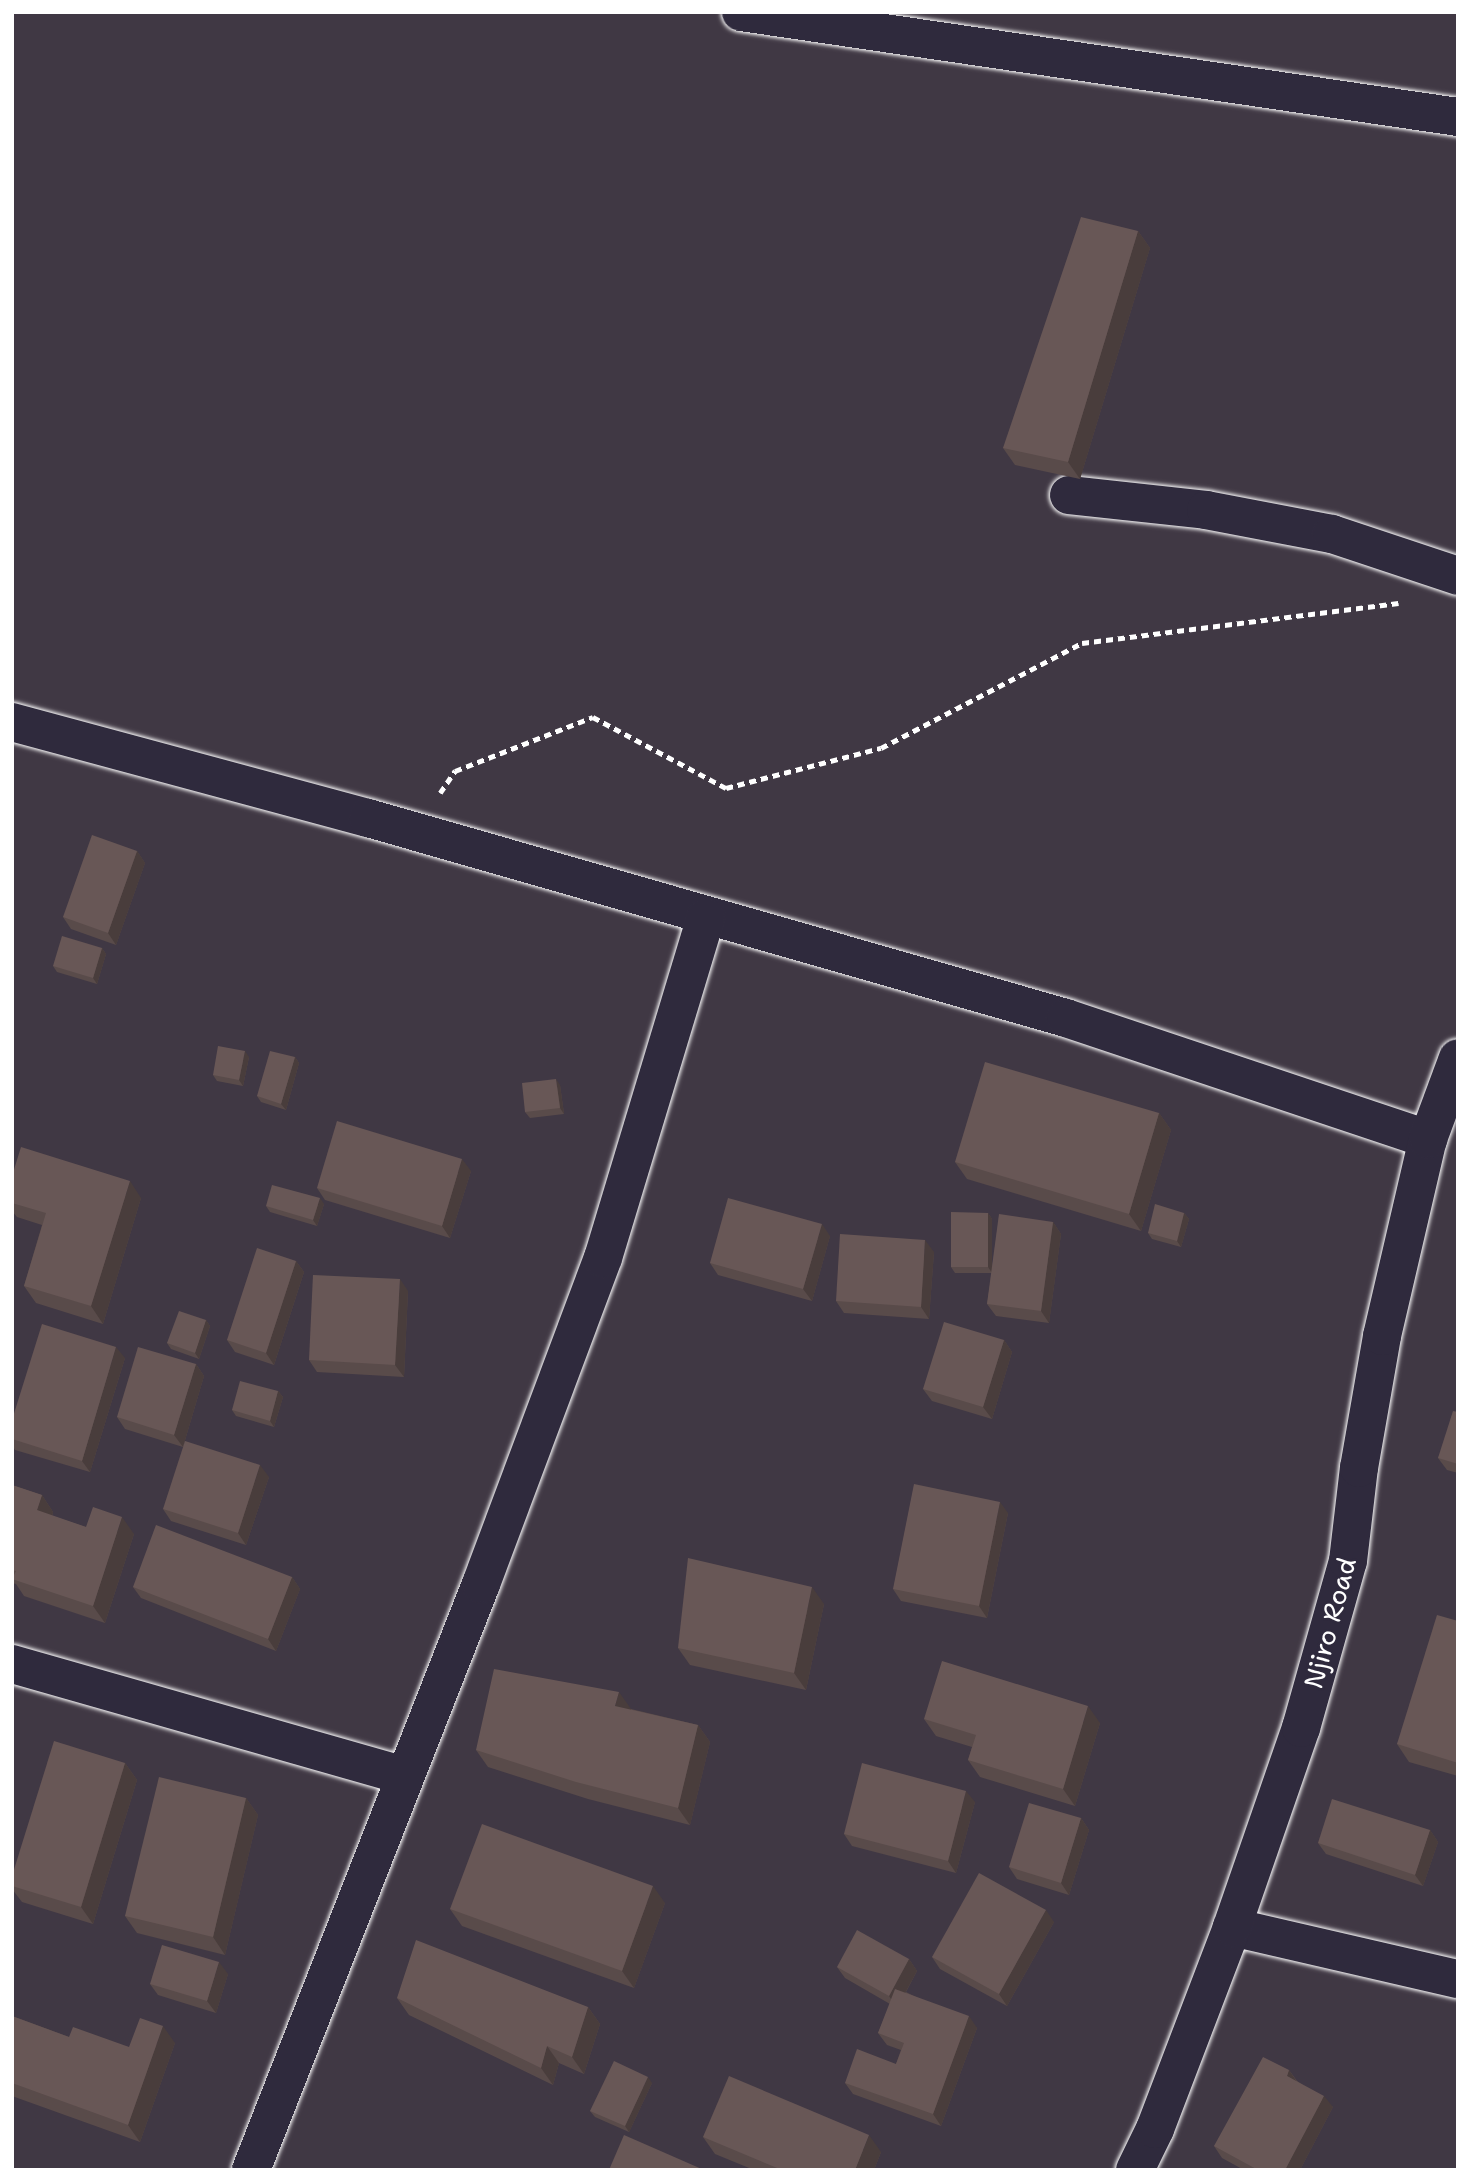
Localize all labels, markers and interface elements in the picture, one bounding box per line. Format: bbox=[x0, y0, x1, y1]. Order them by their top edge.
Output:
street label: Njiro Road bbox=[1298, 1554, 1362, 1692]

